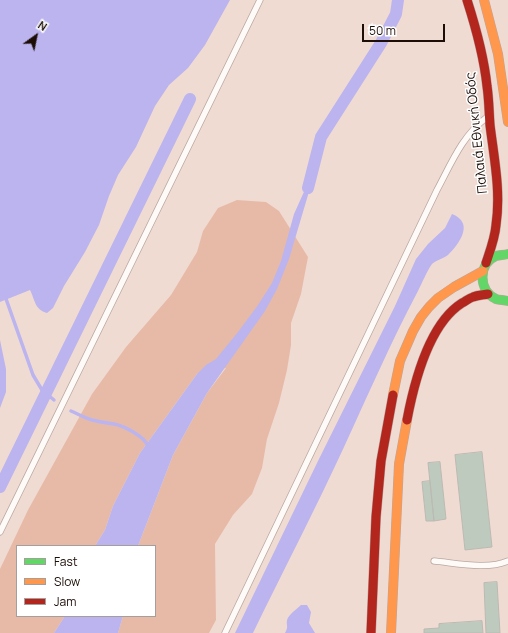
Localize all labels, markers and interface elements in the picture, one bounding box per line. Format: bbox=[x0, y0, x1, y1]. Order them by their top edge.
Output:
north arrow bbox=[16, 16, 56, 56]
scale bar bbox=[364, 16, 447, 42]
text: N bbox=[35, 17, 50, 34]
text: 50 m bbox=[369, 22, 396, 39]
street label: Παλαιά Εθνική Οδός bbox=[463, 72, 491, 194]
legend bbox=[16, 545, 156, 617]
text: Fast bbox=[54, 553, 78, 570]
text: Slow bbox=[54, 573, 80, 590]
text: Jam bbox=[54, 593, 76, 610]

